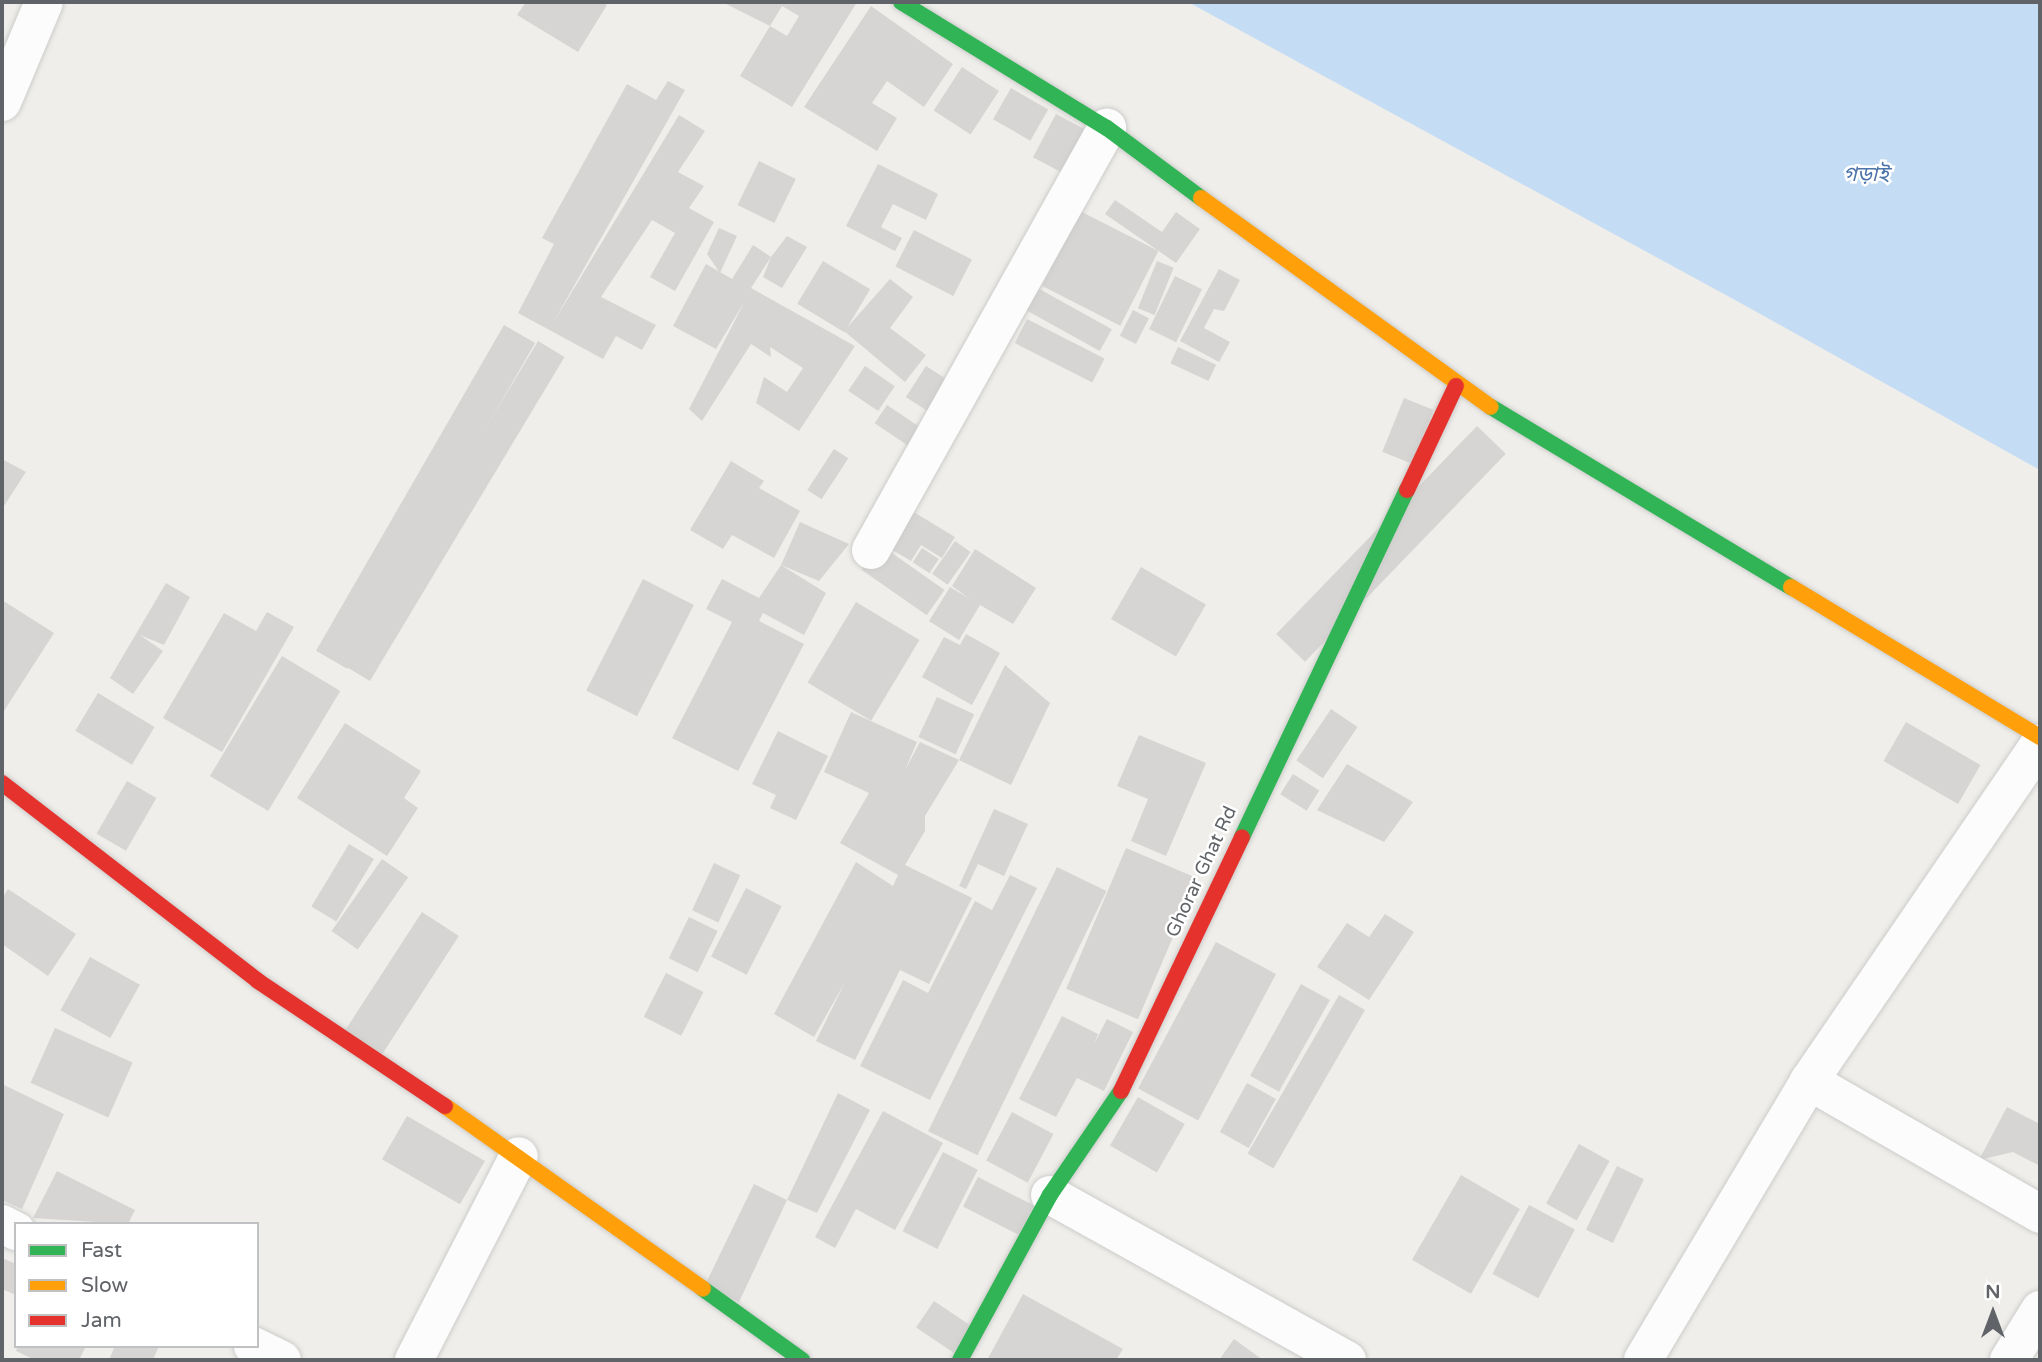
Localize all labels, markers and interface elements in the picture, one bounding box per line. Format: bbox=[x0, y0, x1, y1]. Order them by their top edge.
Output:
water label: গড়াই bbox=[1843, 162, 1889, 188]
street label: Ghorar Ghat Rd bbox=[1162, 803, 1242, 941]
legend bbox=[14, 1222, 259, 1348]
text: Fast bbox=[81, 1238, 122, 1263]
text: Slow bbox=[81, 1273, 128, 1298]
north arrow bbox=[1958, 1278, 2028, 1348]
text: N bbox=[1985, 1281, 2001, 1303]
text: Jam bbox=[81, 1308, 122, 1333]

